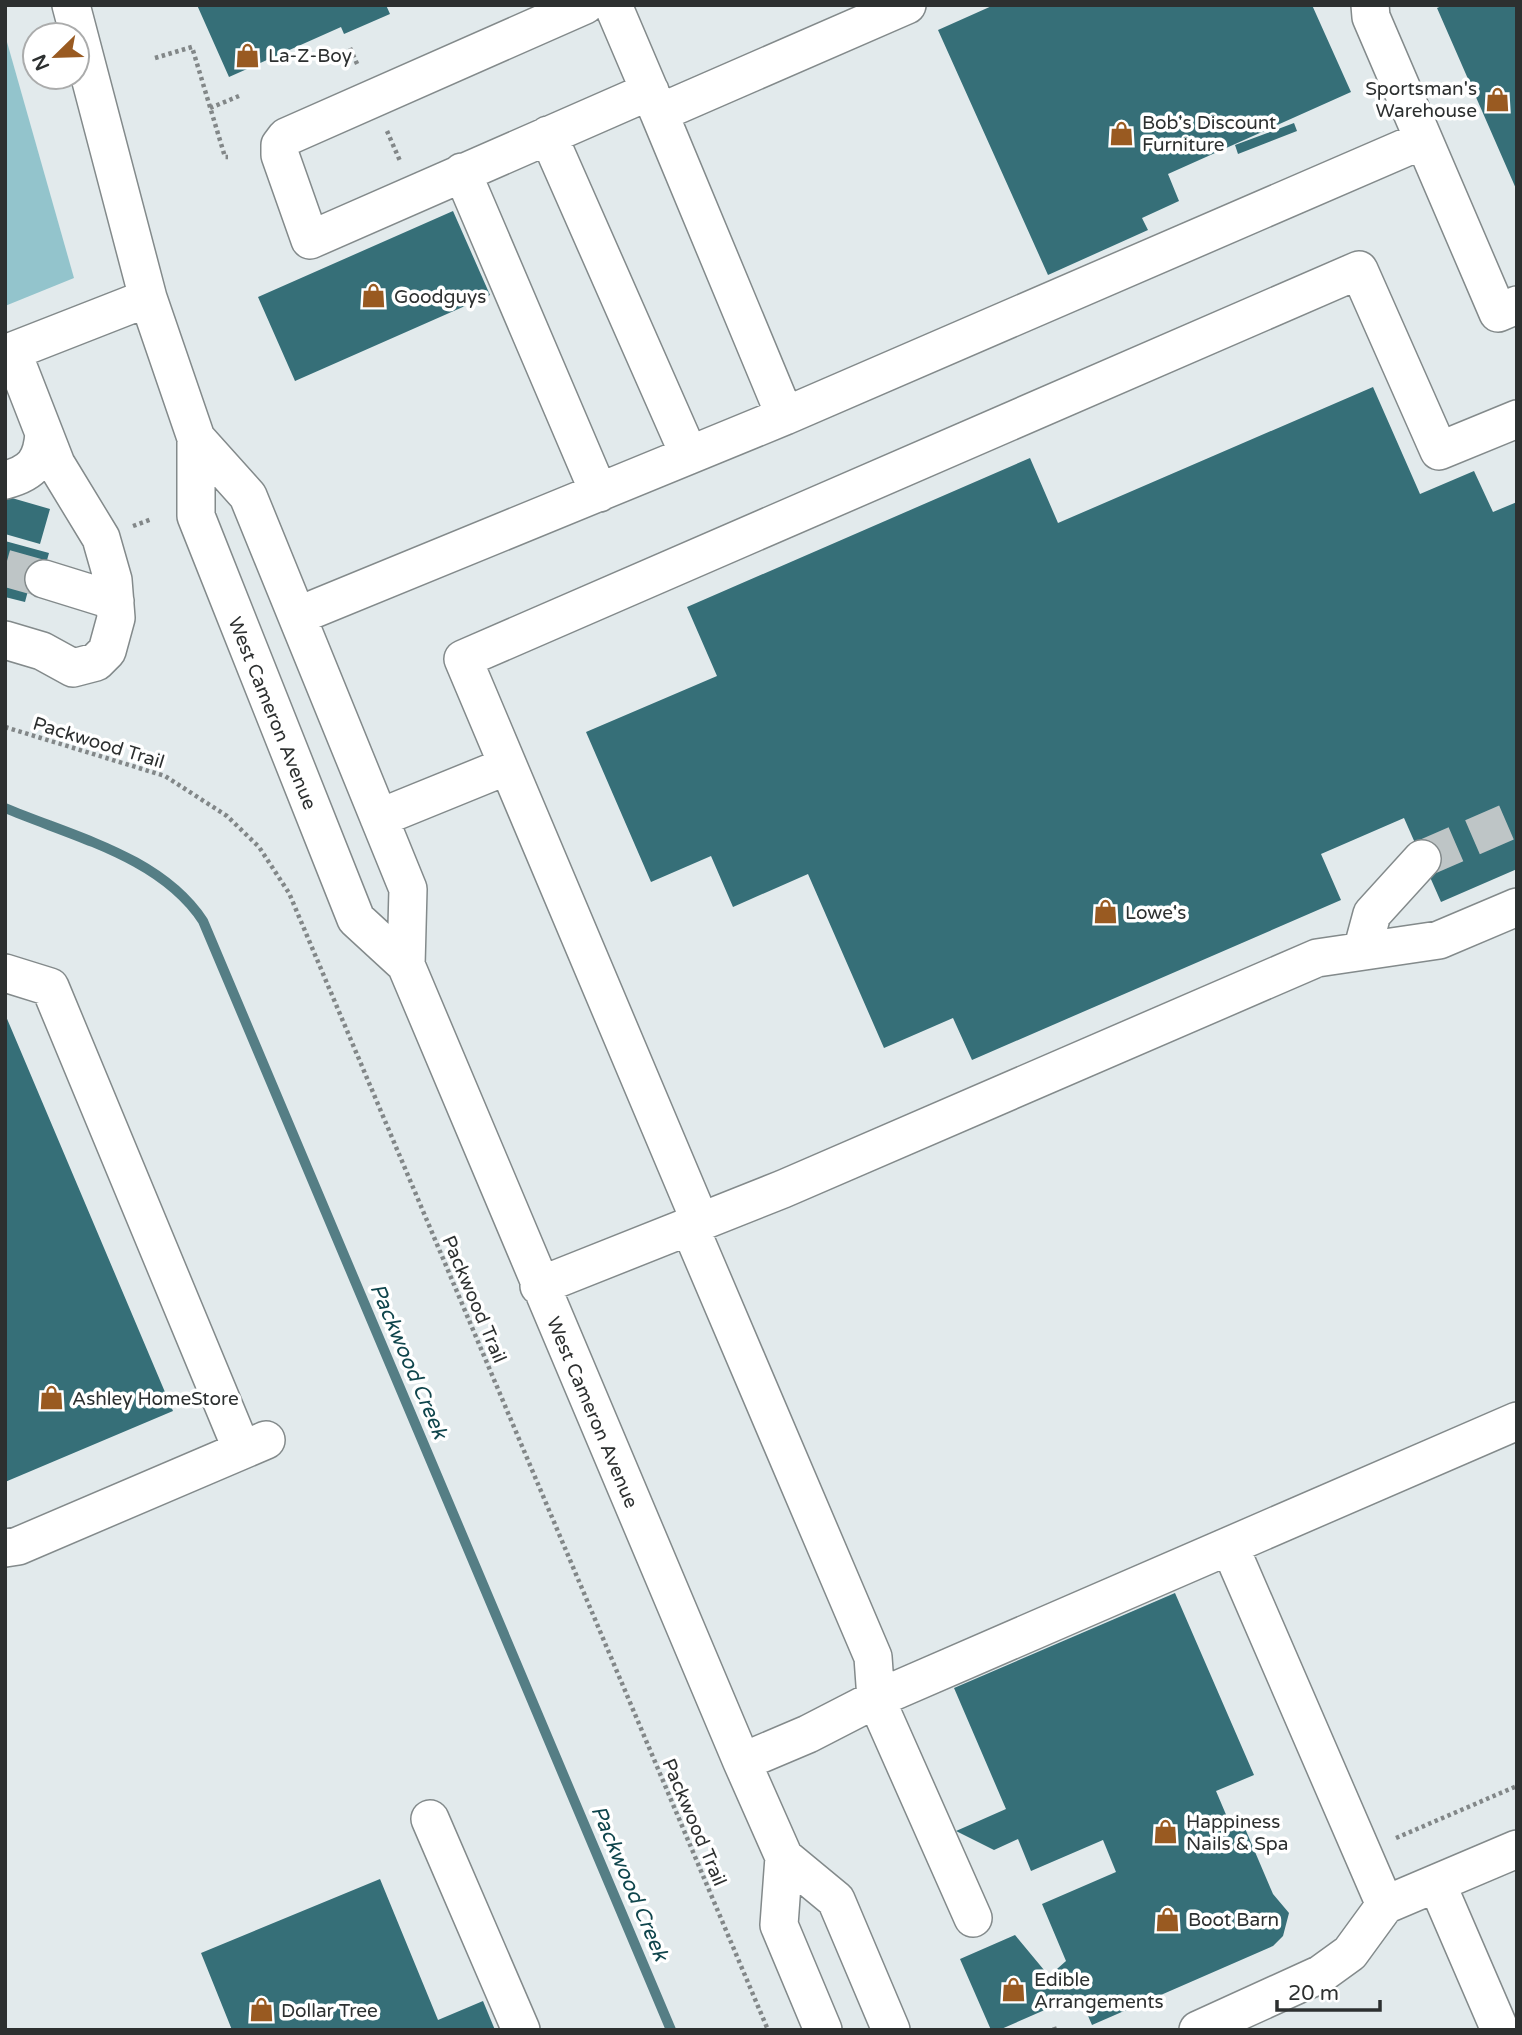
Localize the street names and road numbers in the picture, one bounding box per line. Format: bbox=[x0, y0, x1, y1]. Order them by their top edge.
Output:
street label: West Cameron Avenue bbox=[223, 614, 321, 813]
street label: Packwood Trail bbox=[30, 713, 167, 773]
street label: Packwood Trail bbox=[437, 1232, 511, 1366]
street label: West Cameron Avenue bbox=[542, 1314, 642, 1511]
street label: Packwood Trail bbox=[657, 1755, 731, 1889]

